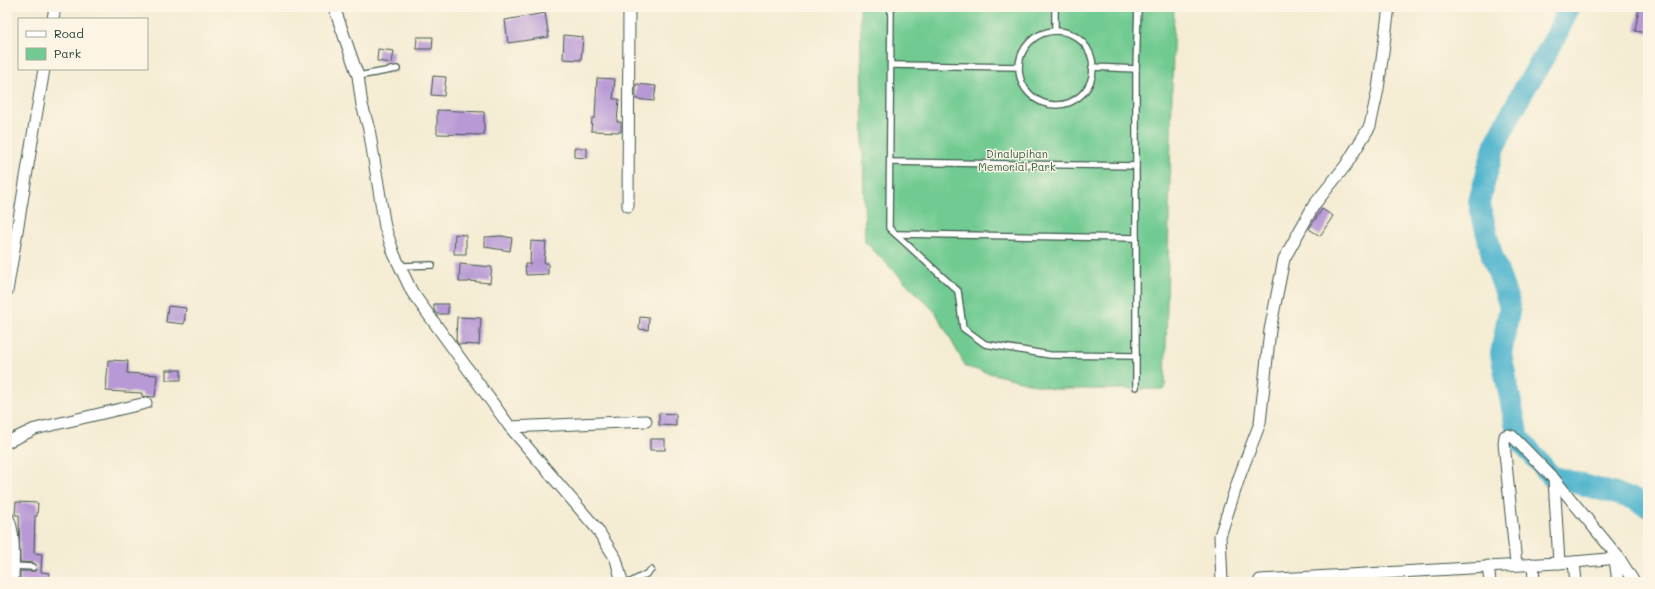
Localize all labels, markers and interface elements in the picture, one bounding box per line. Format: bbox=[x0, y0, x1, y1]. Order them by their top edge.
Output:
legend bbox=[18, 18, 148, 70]
text: Road bbox=[54, 25, 84, 41]
text: Park bbox=[54, 45, 81, 61]
park label: Dinalupihan Memorial Park bbox=[978, 146, 1056, 174]

